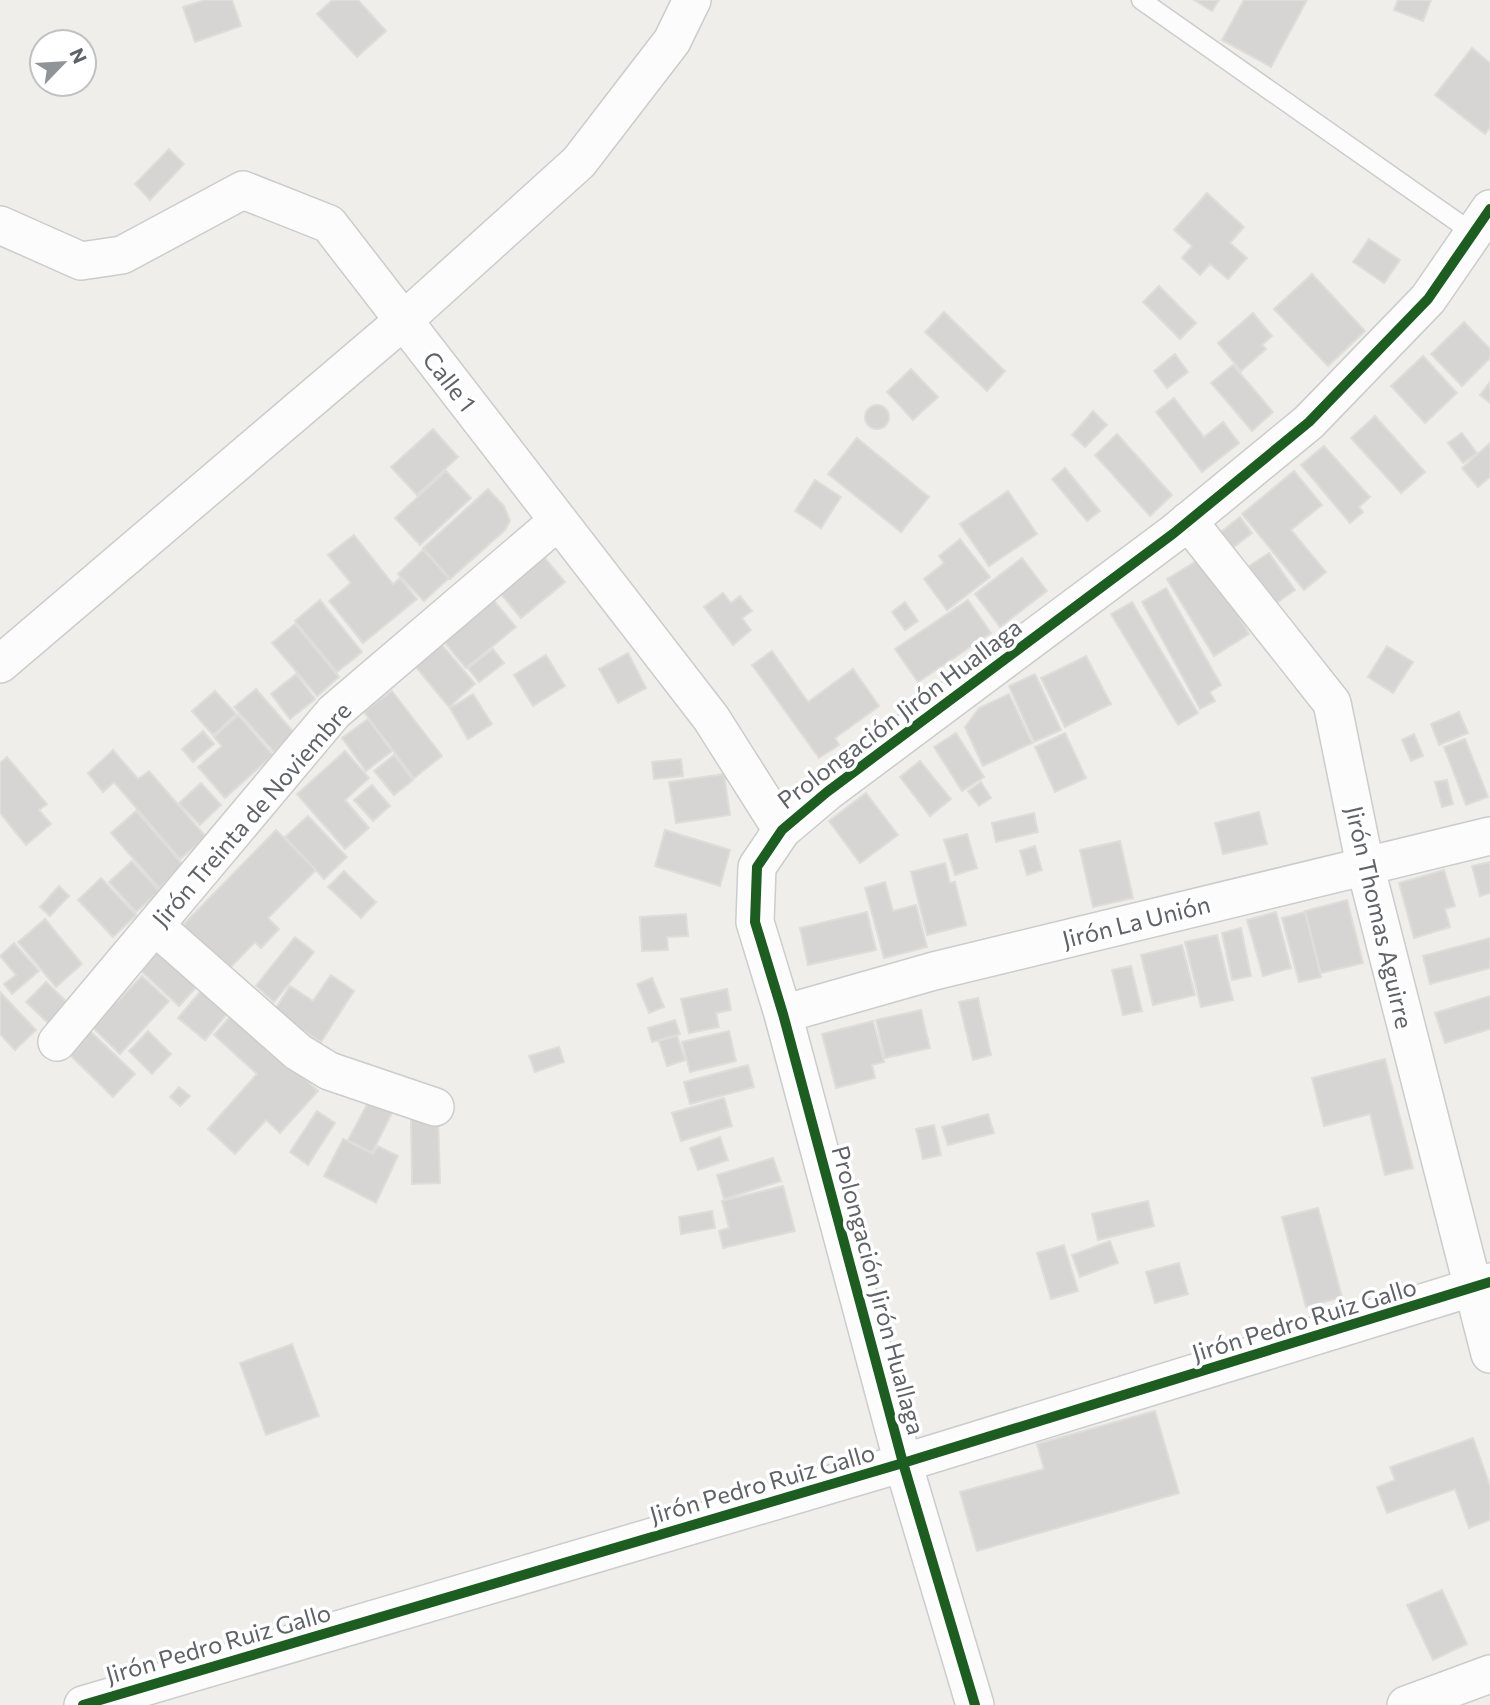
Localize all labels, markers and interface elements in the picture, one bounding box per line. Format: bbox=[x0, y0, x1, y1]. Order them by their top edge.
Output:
north arrow bbox=[28, 28, 98, 98]
text: N bbox=[65, 44, 92, 67]
street label: Calle 1 bbox=[417, 345, 483, 417]
street label: Prolongación Jirón Huallaga bbox=[771, 612, 1027, 814]
street label: Jirón Treinta de Noviembre bbox=[145, 696, 357, 932]
street label: Jirón Thomas Aguirre bbox=[1340, 803, 1420, 1031]
street label: Jirón La Unión bbox=[1059, 889, 1213, 953]
street label: Prolongación Jirón Huallaga bbox=[826, 1142, 932, 1438]
street label: Jirón Pedro Ruiz Gallo bbox=[1188, 1271, 1420, 1367]
street label: Jirón Pedro Ruiz Gallo bbox=[646, 1437, 878, 1529]
street label: Jirón Pedro Ruiz Gallo bbox=[102, 1597, 334, 1689]

